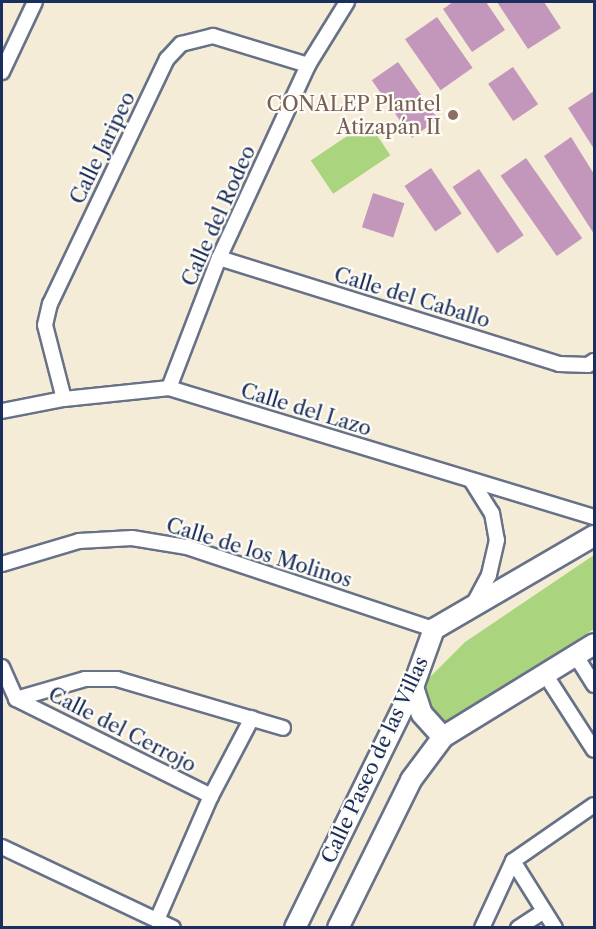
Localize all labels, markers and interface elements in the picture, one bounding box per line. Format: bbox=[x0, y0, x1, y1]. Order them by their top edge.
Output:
street label: Calle Jaripeo bbox=[65, 88, 141, 208]
place label: CONALEP Plantel Atizapán II bbox=[266, 92, 441, 139]
marker: CONALEP Plantel Atizapán II bbox=[446, 108, 460, 122]
street label: Calle del Rodeo bbox=[177, 142, 261, 290]
street label: Calle del Caballo bbox=[331, 263, 493, 333]
street label: Calle del Lazo bbox=[238, 379, 374, 441]
street label: Calle de los Molinos bbox=[163, 513, 355, 593]
street label: Calle Paseo de las Villas bbox=[316, 652, 434, 868]
street label: Calle del Cerrojo bbox=[44, 682, 200, 778]

